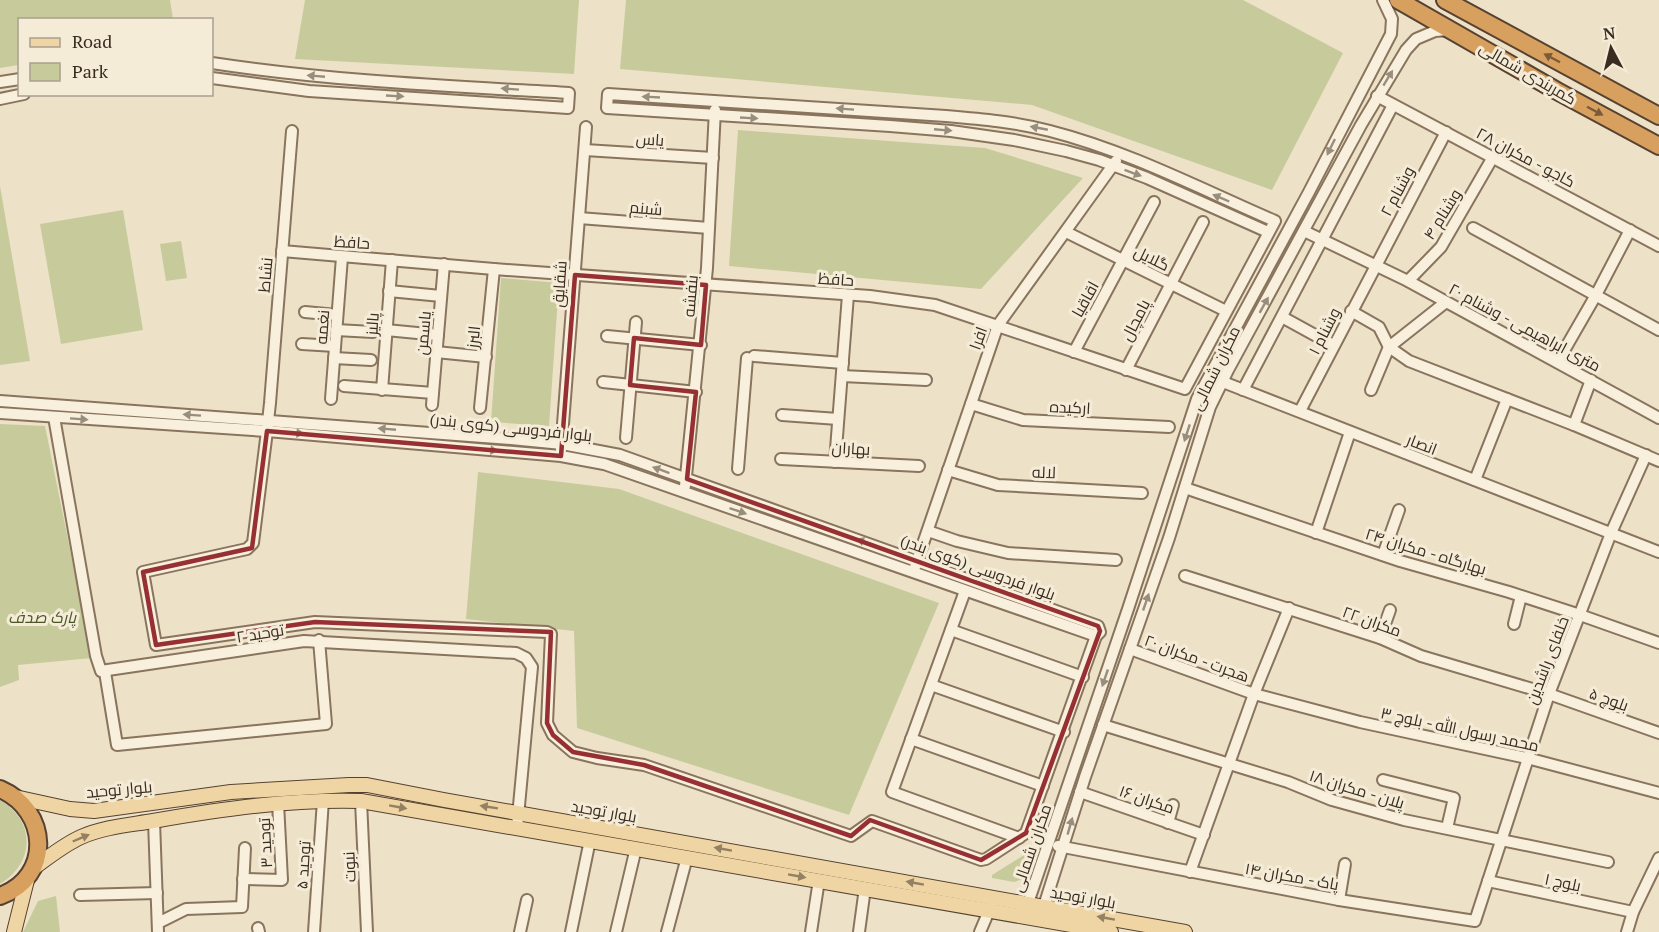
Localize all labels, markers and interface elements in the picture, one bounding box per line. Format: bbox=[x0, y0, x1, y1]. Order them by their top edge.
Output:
legend bbox=[18, 18, 213, 96]
north arrow bbox=[1581, 18, 1641, 78]
text: N bbox=[1602, 21, 1617, 45]
text: Road bbox=[72, 29, 112, 53]
street label: کمربندی شمالی bbox=[1475, 36, 1581, 110]
one-way arrow bbox=[1543, 53, 1560, 63]
text: Park bbox=[72, 59, 109, 83]
one-way arrow bbox=[1383, 70, 1394, 87]
one-way arrow bbox=[306, 71, 325, 81]
one-way arrow bbox=[501, 85, 520, 94]
one-way arrow bbox=[385, 92, 404, 101]
one-way arrow bbox=[641, 92, 660, 102]
one-way arrow bbox=[836, 105, 855, 114]
one-way arrow bbox=[1587, 106, 1604, 116]
one-way arrow bbox=[739, 113, 758, 123]
street label: کاجو - مکران ۲۸ bbox=[1473, 122, 1579, 192]
one-way arrow bbox=[1029, 123, 1048, 132]
one-way arrow bbox=[934, 125, 953, 135]
street label: یاس bbox=[635, 127, 666, 151]
one-way arrow bbox=[1327, 138, 1336, 155]
street label: وشنام ۲ bbox=[1375, 162, 1420, 220]
one-way arrow bbox=[1124, 169, 1142, 179]
street label: وشنام ۴ bbox=[1418, 184, 1467, 244]
one-way arrow bbox=[1212, 192, 1230, 202]
street label: شبنم bbox=[628, 196, 663, 221]
street label: حافظ bbox=[333, 230, 371, 254]
street label: گلایل bbox=[1131, 240, 1173, 276]
street label: نشاط bbox=[253, 257, 277, 293]
street label: شقایق bbox=[546, 260, 572, 308]
street label: حافظ bbox=[817, 267, 855, 291]
street label: بنفشه bbox=[677, 274, 703, 318]
street label: اقاقیا bbox=[1066, 277, 1104, 321]
street label: ۲۰ متری ابراهیمی - وشنام bbox=[1445, 278, 1605, 377]
street label: پامچال bbox=[1115, 295, 1156, 345]
one-way arrow bbox=[1259, 296, 1269, 313]
street label: وشنام ۱ bbox=[1303, 304, 1346, 359]
street label: نغمه bbox=[310, 309, 334, 345]
street label: یاسمن bbox=[410, 309, 436, 356]
street label: پالیز bbox=[360, 311, 385, 337]
street label: مکران شمالی bbox=[1185, 322, 1245, 414]
street label: افرا bbox=[964, 323, 992, 353]
street label: البرز bbox=[461, 325, 485, 350]
street label: ارکیده bbox=[1049, 395, 1091, 419]
street label: بلوار فردوسی (کوی بندر) bbox=[429, 408, 593, 446]
one-way arrow bbox=[183, 410, 202, 419]
one-way arrow bbox=[70, 414, 89, 424]
one-way arrow bbox=[377, 424, 396, 434]
one-way arrow bbox=[1181, 424, 1191, 442]
one-way arrow bbox=[285, 428, 304, 438]
street label: انصار bbox=[1403, 428, 1440, 460]
street label: بهاران bbox=[831, 436, 871, 460]
one-way arrow bbox=[480, 445, 499, 455]
street label: لاله bbox=[1032, 461, 1056, 483]
one-way arrow bbox=[652, 465, 670, 475]
one-way arrow bbox=[729, 507, 747, 517]
street label: بهارگاه - مکران ۲۴ bbox=[1363, 522, 1489, 580]
street label: بلوار فردوسی (کوی بندر) bbox=[898, 529, 1058, 605]
one-way arrow bbox=[856, 537, 874, 547]
one-way arrow bbox=[1142, 593, 1152, 611]
street label: مکران ۲۲ bbox=[1339, 600, 1405, 642]
park label: پارک صدف bbox=[8, 606, 77, 628]
street label: خلفای راشدین bbox=[1520, 613, 1574, 707]
street label: توحید ۲ bbox=[235, 618, 286, 648]
street label: هجرت - مکران ۲۰ bbox=[1142, 629, 1252, 687]
one-way arrow bbox=[1100, 669, 1109, 687]
street label: بلوچ ۵ bbox=[1586, 682, 1632, 717]
street label: محمد رسول الله - بلوچ ۳ bbox=[1379, 701, 1541, 758]
street label: پلان - مکران ۱۸ bbox=[1306, 764, 1408, 815]
street label: بلوار توحید bbox=[85, 775, 153, 803]
street label: مکران ۱۶ bbox=[1116, 779, 1178, 819]
street label: بلوار توحید bbox=[569, 794, 639, 828]
street label: مکران شمالی bbox=[1006, 801, 1056, 895]
one-way arrow bbox=[388, 802, 407, 811]
one-way arrow bbox=[480, 803, 499, 812]
street label: توحید ۳ bbox=[253, 817, 277, 869]
one-way arrow bbox=[1066, 817, 1075, 835]
one-way arrow bbox=[72, 833, 89, 842]
street label: توحید ۵ bbox=[290, 839, 316, 890]
one-way arrow bbox=[713, 844, 732, 853]
street label: نبوت bbox=[337, 851, 361, 883]
street label: پاک - مکران ۱۴ bbox=[1243, 857, 1341, 896]
street label: بلوچ ۱ bbox=[1543, 867, 1583, 898]
one-way arrow bbox=[787, 872, 806, 881]
one-way arrow bbox=[905, 878, 924, 887]
street label: بلوار توحید bbox=[1048, 880, 1118, 914]
one-way arrow bbox=[1097, 913, 1116, 922]

